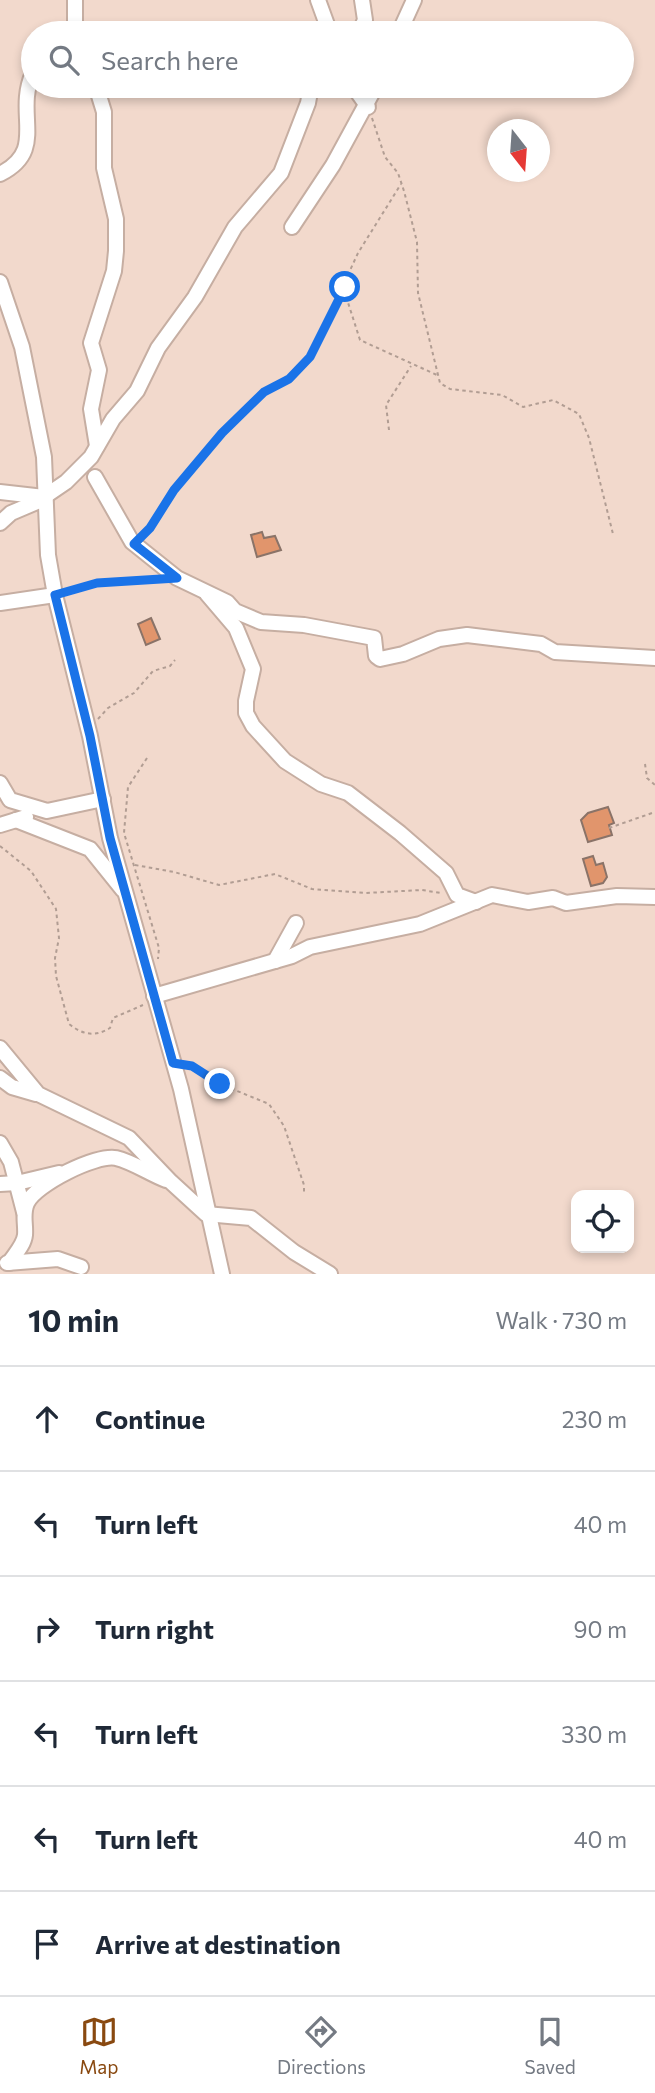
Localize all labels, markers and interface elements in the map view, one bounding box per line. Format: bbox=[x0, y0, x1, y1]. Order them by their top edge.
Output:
search box bbox=[21, 21, 634, 98]
icon: search bbox=[45, 41, 83, 79]
text: Search here bbox=[101, 44, 239, 75]
north arrow bbox=[487, 119, 550, 182]
route start bbox=[329, 271, 360, 302]
route end bbox=[204, 1068, 235, 1099]
map controls bbox=[571, 1190, 634, 1253]
button: locate bbox=[571, 1190, 634, 1253]
text: 10 min bbox=[28, 1301, 119, 1338]
text: Walk · 730 m bbox=[495, 1306, 627, 1334]
icon: ahead bbox=[28, 1400, 66, 1438]
text: Continue bbox=[95, 1403, 205, 1434]
text: 230 m bbox=[562, 1405, 627, 1433]
icon: left bbox=[28, 1505, 66, 1543]
text: Turn left bbox=[95, 1508, 198, 1539]
text: 40 m bbox=[574, 1510, 627, 1538]
icon: right bbox=[28, 1610, 66, 1648]
text: Turn right bbox=[95, 1613, 214, 1644]
text: 90 m bbox=[574, 1615, 627, 1643]
icon: left bbox=[28, 1715, 66, 1753]
text: Turn left bbox=[95, 1718, 198, 1749]
text: 330 m bbox=[561, 1720, 627, 1748]
icon: left bbox=[28, 1820, 66, 1858]
text: Turn left bbox=[95, 1823, 198, 1854]
text: 40 m bbox=[574, 1825, 627, 1853]
icon: arrive bbox=[28, 1925, 66, 1963]
text: Arrive at destination bbox=[95, 1928, 341, 1959]
tab: Map bbox=[79, 2013, 118, 2078]
tab: Directions bbox=[277, 2013, 366, 2078]
tab: Saved bbox=[524, 2013, 576, 2078]

